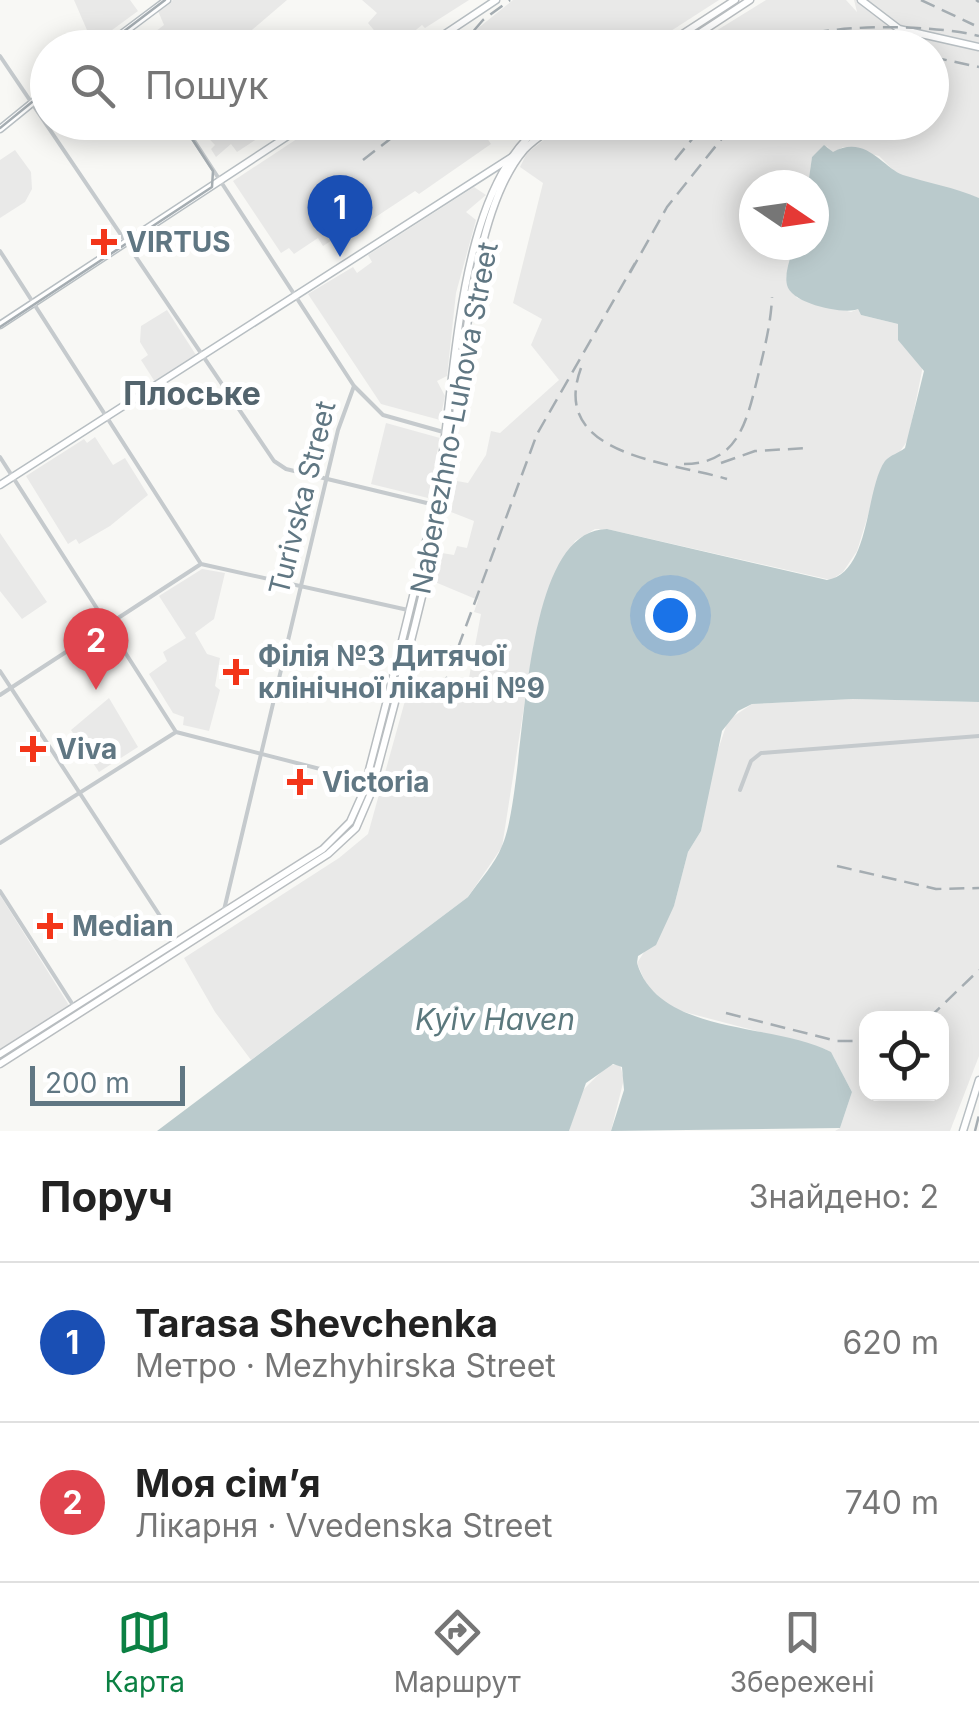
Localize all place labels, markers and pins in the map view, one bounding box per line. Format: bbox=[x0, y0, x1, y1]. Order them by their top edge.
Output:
pin: 1 bbox=[308, 174, 372, 257]
place label: VIRTUS bbox=[126, 225, 231, 259]
marker: VIRTUS bbox=[91, 229, 117, 255]
pin: 2 bbox=[64, 608, 128, 690]
place label: Філія №3 Дитячої клінічної лікарні №9 bbox=[258, 639, 545, 705]
marker: Філія №3 Дитячої клінічної лікарні №9 bbox=[223, 659, 249, 685]
place label: Viva bbox=[56, 732, 117, 766]
marker: Viva bbox=[20, 736, 46, 762]
place label: Victoria bbox=[322, 765, 430, 799]
marker: Victoria bbox=[287, 769, 313, 795]
place label: Median bbox=[72, 909, 174, 943]
marker: Median bbox=[37, 913, 63, 939]

